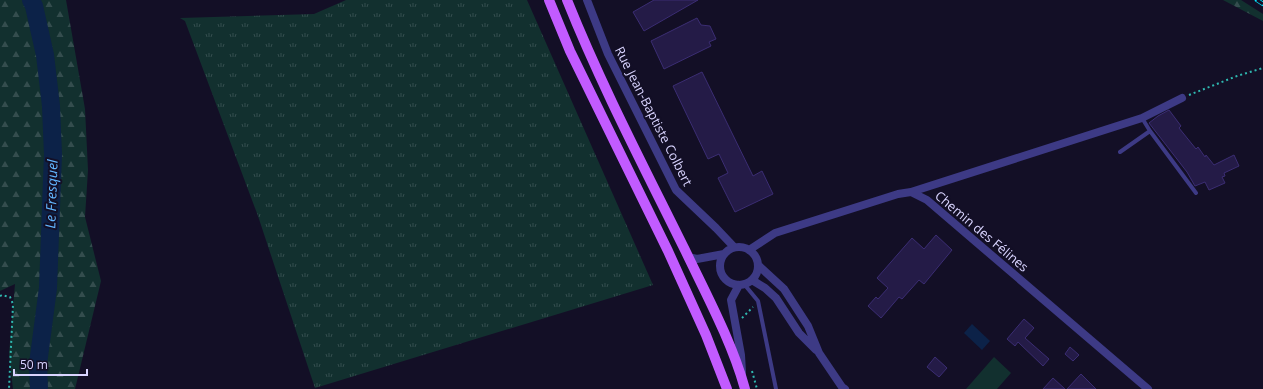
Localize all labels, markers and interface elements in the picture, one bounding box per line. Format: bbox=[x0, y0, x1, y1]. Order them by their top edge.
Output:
street label: Rue Jean-Baptiste Colbert bbox=[611, 43, 697, 189]
water label: Le Fresquel bbox=[40, 159, 62, 229]
street label: Chemin des Félines bbox=[931, 187, 1033, 275]
scale bar bbox=[14, 351, 87, 377]
text: 50 m bbox=[20, 356, 48, 373]

